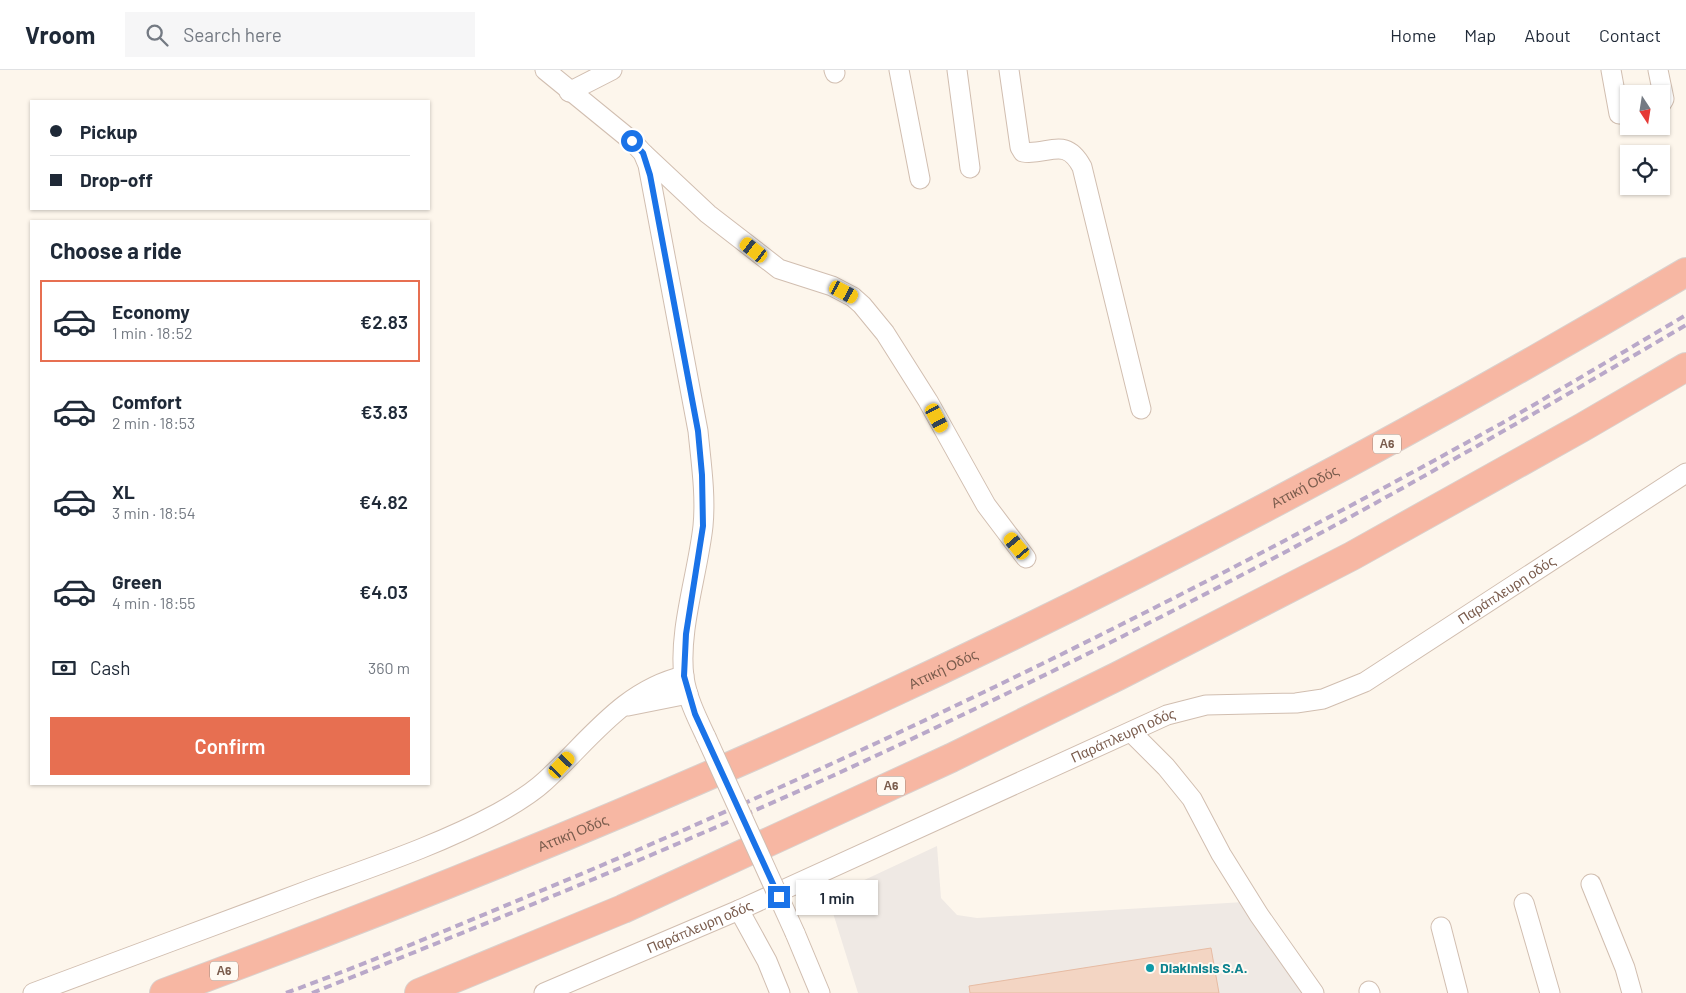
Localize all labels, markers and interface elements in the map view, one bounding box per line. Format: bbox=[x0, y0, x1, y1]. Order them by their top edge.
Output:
search box bbox=[125, 12, 475, 57]
text: Vroom bbox=[25, 20, 95, 49]
icon: search bbox=[143, 21, 171, 49]
text: Search here bbox=[183, 23, 282, 46]
text: Home bbox=[1390, 24, 1436, 46]
text: Map bbox=[1464, 24, 1496, 46]
text: About bbox=[1524, 24, 1571, 46]
text: Contact bbox=[1599, 24, 1661, 46]
north arrow bbox=[1620, 85, 1670, 135]
map controls bbox=[1620, 85, 1670, 195]
text: Pickup bbox=[80, 120, 138, 143]
route start bbox=[621, 130, 643, 152]
button: locate bbox=[1620, 145, 1670, 195]
text: Drop-off bbox=[80, 168, 153, 191]
car bbox=[737, 235, 770, 265]
text: Choose a ride bbox=[50, 237, 182, 263]
car bbox=[827, 278, 860, 306]
icon: car bbox=[52, 299, 97, 344]
text: Economy bbox=[112, 300, 190, 323]
text: €2.83 bbox=[360, 310, 408, 333]
text: 1 min · 18:52 bbox=[112, 323, 193, 342]
icon: car bbox=[52, 389, 97, 434]
text: Comfort bbox=[112, 390, 182, 413]
text: €3.83 bbox=[360, 400, 408, 423]
car bbox=[923, 401, 950, 435]
text: 2 min · 18:53 bbox=[112, 413, 195, 432]
road number: Α6 bbox=[1373, 434, 1401, 454]
street label: Αττική Οδός bbox=[1268, 461, 1341, 511]
icon: car bbox=[52, 479, 97, 524]
text: XL bbox=[112, 480, 135, 503]
text: €4.82 bbox=[359, 490, 408, 513]
text: 3 min · 18:54 bbox=[112, 503, 196, 522]
car bbox=[1001, 530, 1032, 562]
street label: Παράπλευρη οδός bbox=[1454, 551, 1558, 627]
icon: car bbox=[52, 569, 97, 614]
text: Green bbox=[112, 570, 162, 593]
text: €4.03 bbox=[359, 580, 408, 603]
text: 4 min · 18:55 bbox=[112, 593, 196, 612]
street label: Αττική Οδός bbox=[906, 645, 980, 692]
icon: cash bbox=[50, 654, 78, 682]
text: Cash bbox=[90, 656, 131, 679]
text: 360 m bbox=[368, 658, 410, 677]
street label: Παράπλευρη οδός bbox=[1068, 704, 1177, 766]
button: Confirm bbox=[50, 717, 410, 775]
car bbox=[546, 749, 577, 781]
road number: Α6 bbox=[877, 776, 905, 796]
street label: Αττική Οδός bbox=[535, 811, 611, 855]
callout: 1 min bbox=[796, 880, 879, 914]
route end bbox=[768, 886, 790, 908]
text: 1 min bbox=[820, 888, 854, 907]
street label: Παράπλευρη οδός bbox=[644, 896, 755, 956]
place label: Diakinisis S.A. bbox=[1160, 959, 1248, 976]
road number: Α6 bbox=[210, 961, 238, 980]
marker: Diakinisis S.A. bbox=[1144, 962, 1156, 974]

